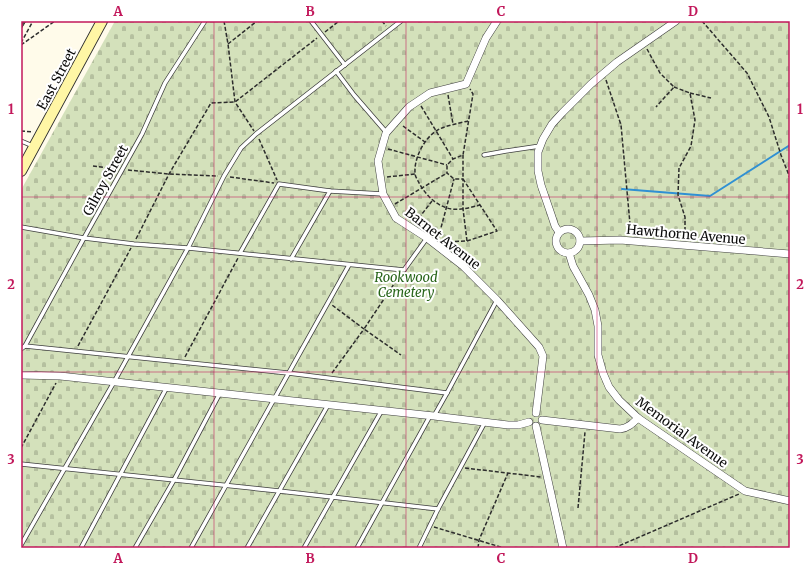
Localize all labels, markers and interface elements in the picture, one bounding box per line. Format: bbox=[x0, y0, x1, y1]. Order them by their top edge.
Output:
text: A bbox=[112, 3, 123, 20]
text: B bbox=[305, 3, 315, 20]
text: C bbox=[497, 3, 506, 20]
text: D bbox=[688, 3, 698, 20]
street label: East Street bbox=[33, 45, 80, 113]
text: 1 bbox=[8, 101, 14, 118]
text: 1 bbox=[797, 101, 803, 118]
street label: Gilroy Street bbox=[79, 142, 132, 219]
street label: Barnet Avenue bbox=[402, 204, 484, 273]
street label: Hawthorne Avenue bbox=[626, 221, 746, 248]
park label: Rookwood Cemetery bbox=[374, 269, 438, 301]
text: 2 bbox=[7, 276, 15, 293]
text: 2 bbox=[796, 276, 804, 293]
street label: Memorial Avenue bbox=[632, 393, 731, 472]
text: 3 bbox=[7, 451, 15, 468]
text: 3 bbox=[796, 451, 804, 468]
text: A bbox=[112, 550, 123, 567]
text: B bbox=[305, 550, 315, 567]
text: C bbox=[497, 550, 506, 567]
text: D bbox=[688, 550, 698, 567]

